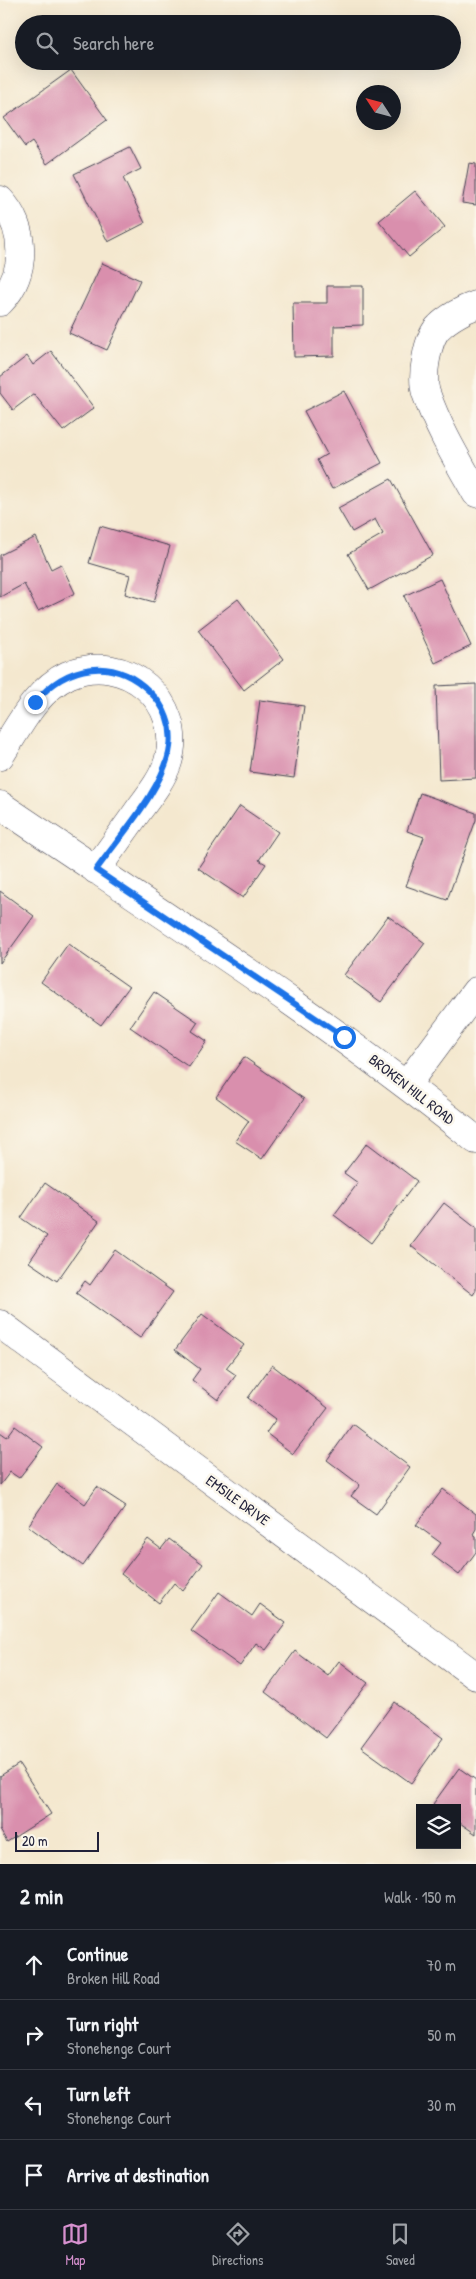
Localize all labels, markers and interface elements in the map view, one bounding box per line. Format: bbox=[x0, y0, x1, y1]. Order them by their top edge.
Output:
search box bbox=[15, 15, 461, 70]
icon: search bbox=[33, 29, 61, 57]
text: Search here bbox=[73, 30, 154, 56]
north arrow bbox=[356, 85, 401, 130]
route end bbox=[24, 691, 47, 714]
route start bbox=[333, 1026, 356, 1049]
street label: BROKEN HILL ROAD bbox=[365, 1049, 460, 1130]
street label: EMSILE DRIVE bbox=[202, 1470, 274, 1530]
map controls bbox=[416, 1804, 461, 1849]
button: layers bbox=[416, 1804, 461, 1849]
scale bar bbox=[15, 1829, 99, 1852]
text: 20 m bbox=[22, 1831, 48, 1850]
text: 2 min bbox=[20, 1882, 63, 1911]
text: Walk · 150 m bbox=[384, 1886, 456, 1908]
text: Continue bbox=[67, 1941, 128, 1967]
icon: ahead bbox=[20, 1951, 48, 1979]
text: 70 m bbox=[426, 1954, 456, 1976]
text: Broken Hill Road bbox=[67, 1967, 160, 1989]
text: Turn right bbox=[67, 2011, 138, 2037]
icon: right bbox=[20, 2021, 48, 2049]
text: 50 m bbox=[428, 2024, 456, 2046]
text: Stonehenge Court bbox=[67, 2037, 171, 2059]
text: Turn left bbox=[67, 2081, 130, 2107]
icon: left bbox=[20, 2091, 48, 2119]
text: 30 m bbox=[427, 2094, 456, 2116]
text: Stonehenge Court bbox=[67, 2107, 171, 2129]
icon: arrive bbox=[20, 2161, 48, 2189]
text: Arrive at destination bbox=[67, 2162, 209, 2188]
tab: Map bbox=[61, 2220, 89, 2269]
tab: Directions bbox=[212, 2220, 263, 2269]
tab: Saved bbox=[386, 2220, 415, 2269]

